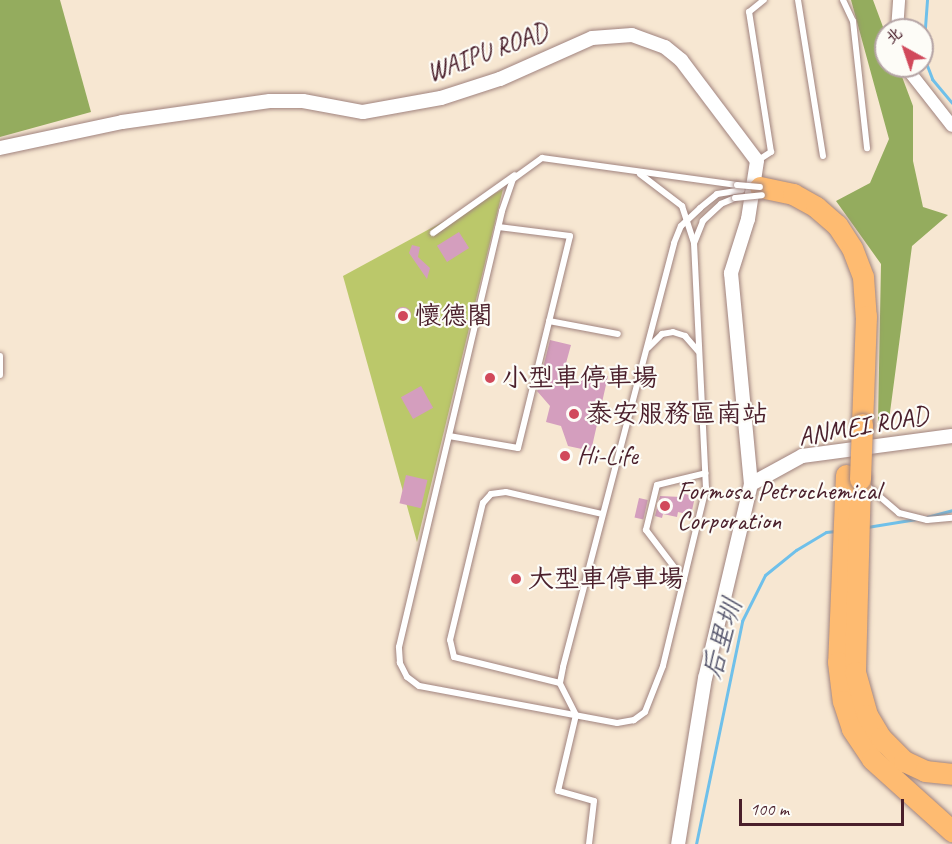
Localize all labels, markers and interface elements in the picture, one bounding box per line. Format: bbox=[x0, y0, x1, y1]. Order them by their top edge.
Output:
street label: WAIPU ROAD bbox=[422, 16, 552, 88]
north arrow bbox=[874, 18, 934, 78]
text: 北 bbox=[881, 23, 906, 49]
place label: 懷德閣 bbox=[415, 300, 493, 332]
marker: 懷德閣 bbox=[396, 309, 410, 323]
place label: 小型車停車場 bbox=[502, 362, 658, 394]
marker: 小型車停車場 bbox=[483, 371, 497, 385]
place label: 泰安服務區南站 bbox=[586, 398, 768, 430]
street label: ANMEI ROAD bbox=[795, 399, 931, 453]
marker: 泰安服務區南站 bbox=[567, 407, 581, 421]
place label: Hi-Life bbox=[577, 440, 638, 472]
marker: Hi-Life bbox=[558, 449, 572, 463]
place label: Formosa Petrochemical Corporation bbox=[677, 475, 880, 536]
marker: Formosa Petrochemical Corporation bbox=[658, 499, 672, 513]
place label: 大型車停車場 bbox=[528, 563, 684, 595]
marker: 大型車停車場 bbox=[509, 572, 523, 586]
water label: 后里圳 bbox=[695, 596, 749, 682]
scale bar bbox=[742, 787, 907, 825]
text: 100 m bbox=[750, 798, 789, 820]

